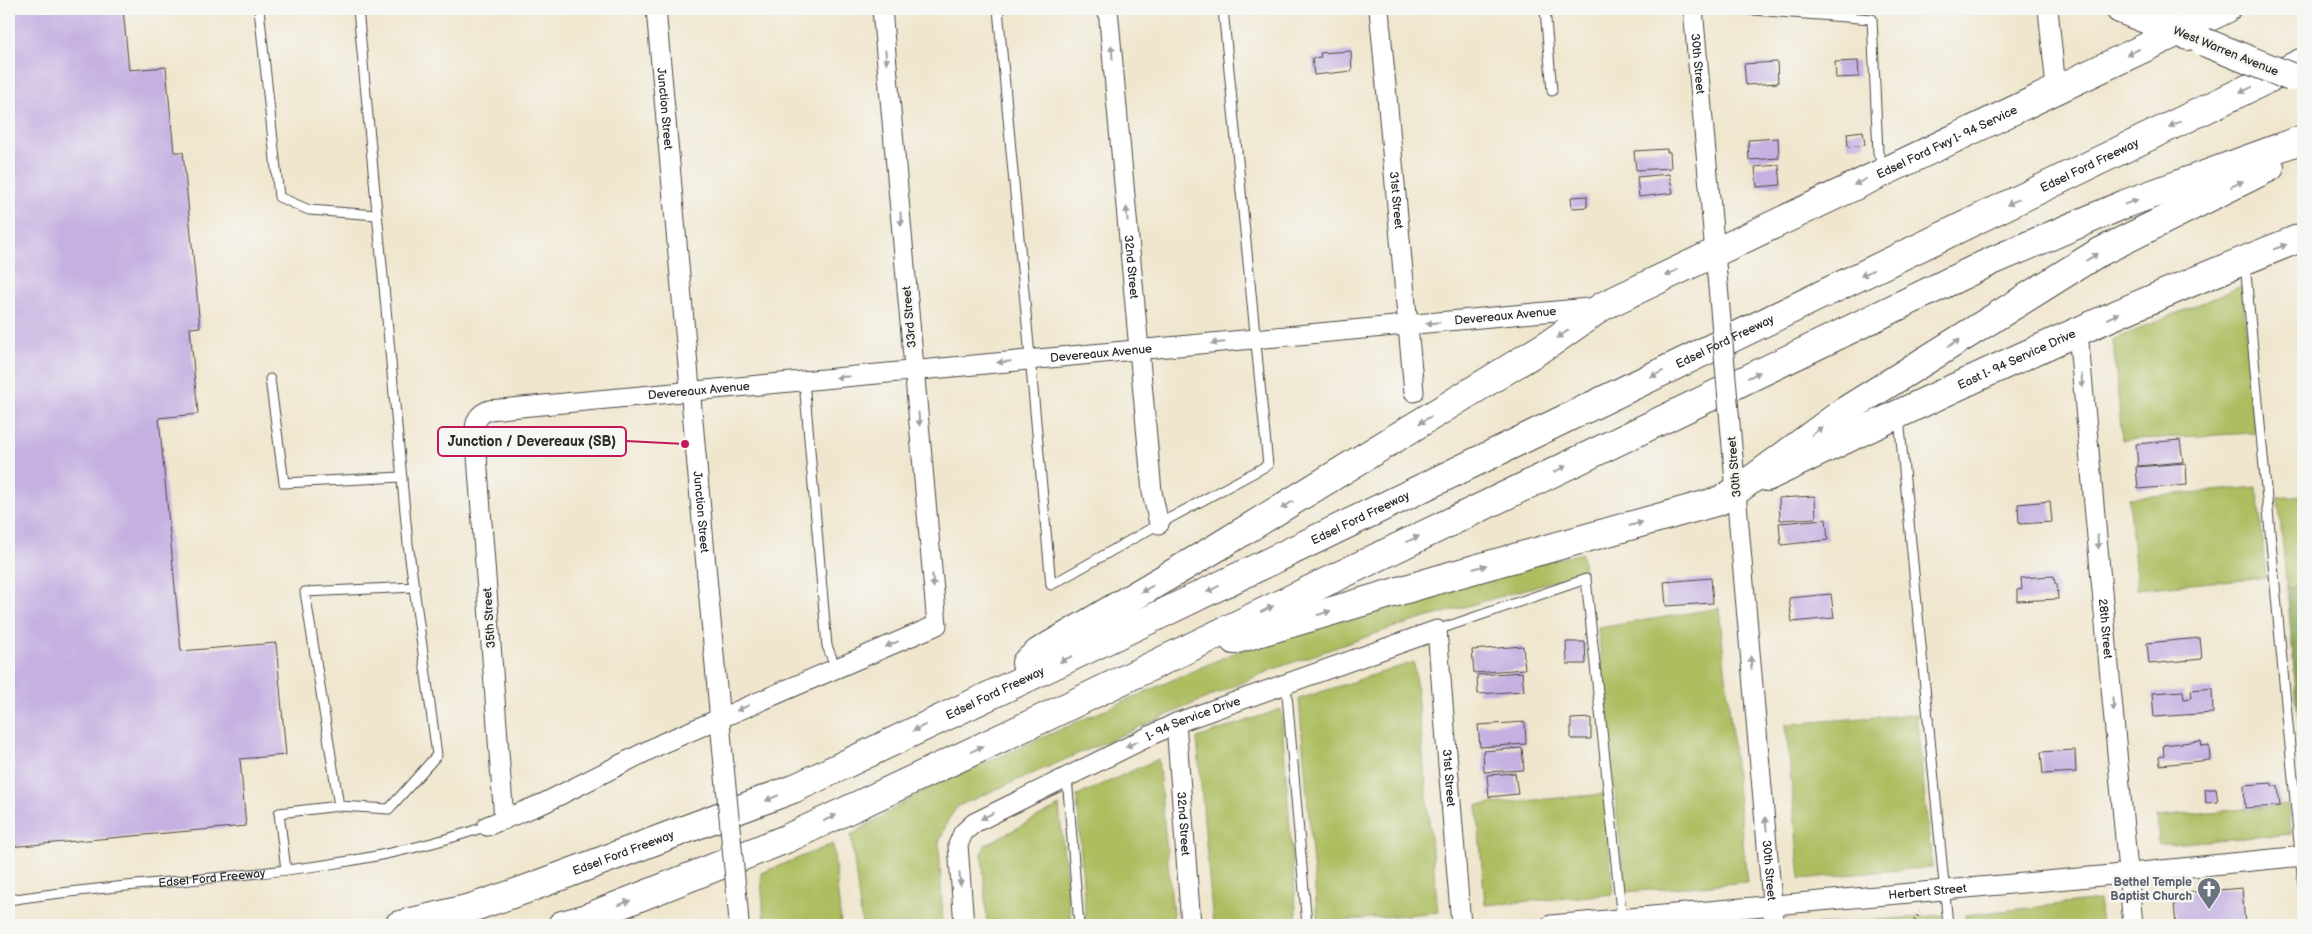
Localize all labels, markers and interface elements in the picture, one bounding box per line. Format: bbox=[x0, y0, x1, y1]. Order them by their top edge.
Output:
street label: West Warren Avenue bbox=[2171, 23, 2281, 80]
street label: 30th Street bbox=[1687, 33, 1708, 95]
one-way arrow bbox=[1108, 44, 1116, 60]
one-way arrow bbox=[2126, 48, 2140, 56]
one-way arrow bbox=[882, 50, 890, 66]
street label: Junction Street bbox=[653, 67, 676, 151]
one-way arrow bbox=[2238, 86, 2253, 95]
street label: Edsel Ford Fwy I- 94 Service bbox=[1874, 103, 2020, 182]
one-way arrow bbox=[2168, 120, 2182, 128]
street label: Edsel Ford Freeway bbox=[2038, 135, 2142, 196]
street label: 31st Street bbox=[1386, 171, 1406, 230]
one-way arrow bbox=[1853, 178, 1867, 186]
one-way arrow bbox=[2230, 180, 2244, 188]
one-way arrow bbox=[2006, 198, 2020, 206]
one-way arrow bbox=[2124, 198, 2139, 206]
one-way arrow bbox=[1123, 206, 1131, 222]
one-way arrow bbox=[897, 211, 905, 227]
street label: 32nd Street bbox=[1121, 234, 1141, 300]
one-way arrow bbox=[2272, 242, 2287, 250]
one-way arrow bbox=[2085, 253, 2098, 262]
one-way arrow bbox=[1664, 269, 1678, 277]
one-way arrow bbox=[1860, 269, 1874, 277]
street label: 33rd Street bbox=[899, 285, 920, 348]
street label: Devereaux Avenue bbox=[1454, 304, 1557, 328]
one-way arrow bbox=[2106, 311, 2121, 320]
street label: Edsel Ford Freeway bbox=[1673, 312, 1777, 372]
one-way arrow bbox=[1424, 320, 1440, 328]
street label: East I- 94 Service Drive bbox=[1955, 326, 2078, 393]
one-way arrow bbox=[1556, 329, 1570, 339]
one-way arrow bbox=[1947, 338, 1960, 348]
one-way arrow bbox=[1210, 339, 1226, 347]
street label: Devereaux Avenue bbox=[1050, 342, 1153, 366]
one-way arrow bbox=[996, 359, 1012, 367]
one-way arrow bbox=[1650, 370, 1665, 378]
one-way arrow bbox=[1746, 371, 1761, 380]
one-way arrow bbox=[834, 373, 850, 381]
one-way arrow bbox=[2078, 373, 2086, 389]
street label: Devereaux Avenue bbox=[647, 379, 751, 403]
one-way arrow bbox=[915, 411, 923, 427]
one-way arrow bbox=[1419, 416, 1432, 425]
one-way arrow bbox=[1810, 425, 1823, 436]
callout: Junction / Devereaux (SB) bbox=[438, 427, 626, 456]
text: Junction / Devereaux (SB) bbox=[448, 433, 616, 450]
street label: 30th Street bbox=[1724, 436, 1745, 498]
one-way arrow bbox=[1553, 464, 1567, 472]
street label: Junction Street bbox=[690, 470, 712, 554]
street label: Edsel Ford Freeway bbox=[1309, 488, 1413, 548]
one-way arrow bbox=[1280, 500, 1293, 510]
one-way arrow bbox=[1629, 519, 1644, 527]
one-way arrow bbox=[1406, 535, 1420, 543]
one-way arrow bbox=[2094, 535, 2102, 551]
one-way arrow bbox=[1472, 563, 1487, 571]
one-way arrow bbox=[930, 573, 938, 589]
one-way arrow bbox=[1141, 584, 1154, 593]
one-way arrow bbox=[1206, 585, 1220, 593]
street label: 35th Street bbox=[480, 587, 499, 649]
street label: 28th Street bbox=[2095, 598, 2115, 660]
one-way arrow bbox=[1260, 605, 1274, 613]
one-way arrow bbox=[1317, 609, 1332, 617]
one-way arrow bbox=[884, 640, 899, 648]
one-way arrow bbox=[1747, 654, 1755, 670]
one-way arrow bbox=[1059, 655, 1073, 663]
street label: Edsel Ford Freeway bbox=[944, 663, 1048, 723]
street label: I- 94 Service Drive bbox=[1144, 694, 1243, 745]
one-way arrow bbox=[2109, 696, 2117, 712]
one-way arrow bbox=[736, 705, 750, 713]
one-way arrow bbox=[912, 724, 926, 732]
one-way arrow bbox=[1125, 740, 1139, 748]
one-way arrow bbox=[970, 745, 985, 753]
street label: 31st Street bbox=[1439, 749, 1458, 808]
street label: 32nd Street bbox=[1173, 791, 1193, 857]
one-way arrow bbox=[764, 794, 779, 802]
one-way arrow bbox=[980, 812, 994, 820]
one-way arrow bbox=[823, 814, 838, 822]
one-way arrow bbox=[1761, 816, 1769, 832]
street label: Edsel Ford Freeway bbox=[571, 827, 677, 879]
street label: 30th Street bbox=[1759, 840, 1779, 902]
street label: Edsel Ford Freeway bbox=[158, 866, 267, 891]
one-way arrow bbox=[956, 871, 964, 887]
place label: Bethel Temple Baptist Church bbox=[2110, 875, 2192, 904]
church icon: Bethel Temple Baptist Church bbox=[2196, 876, 2222, 910]
street label: Herbert Street bbox=[1888, 881, 1968, 903]
one-way arrow bbox=[617, 899, 632, 907]

